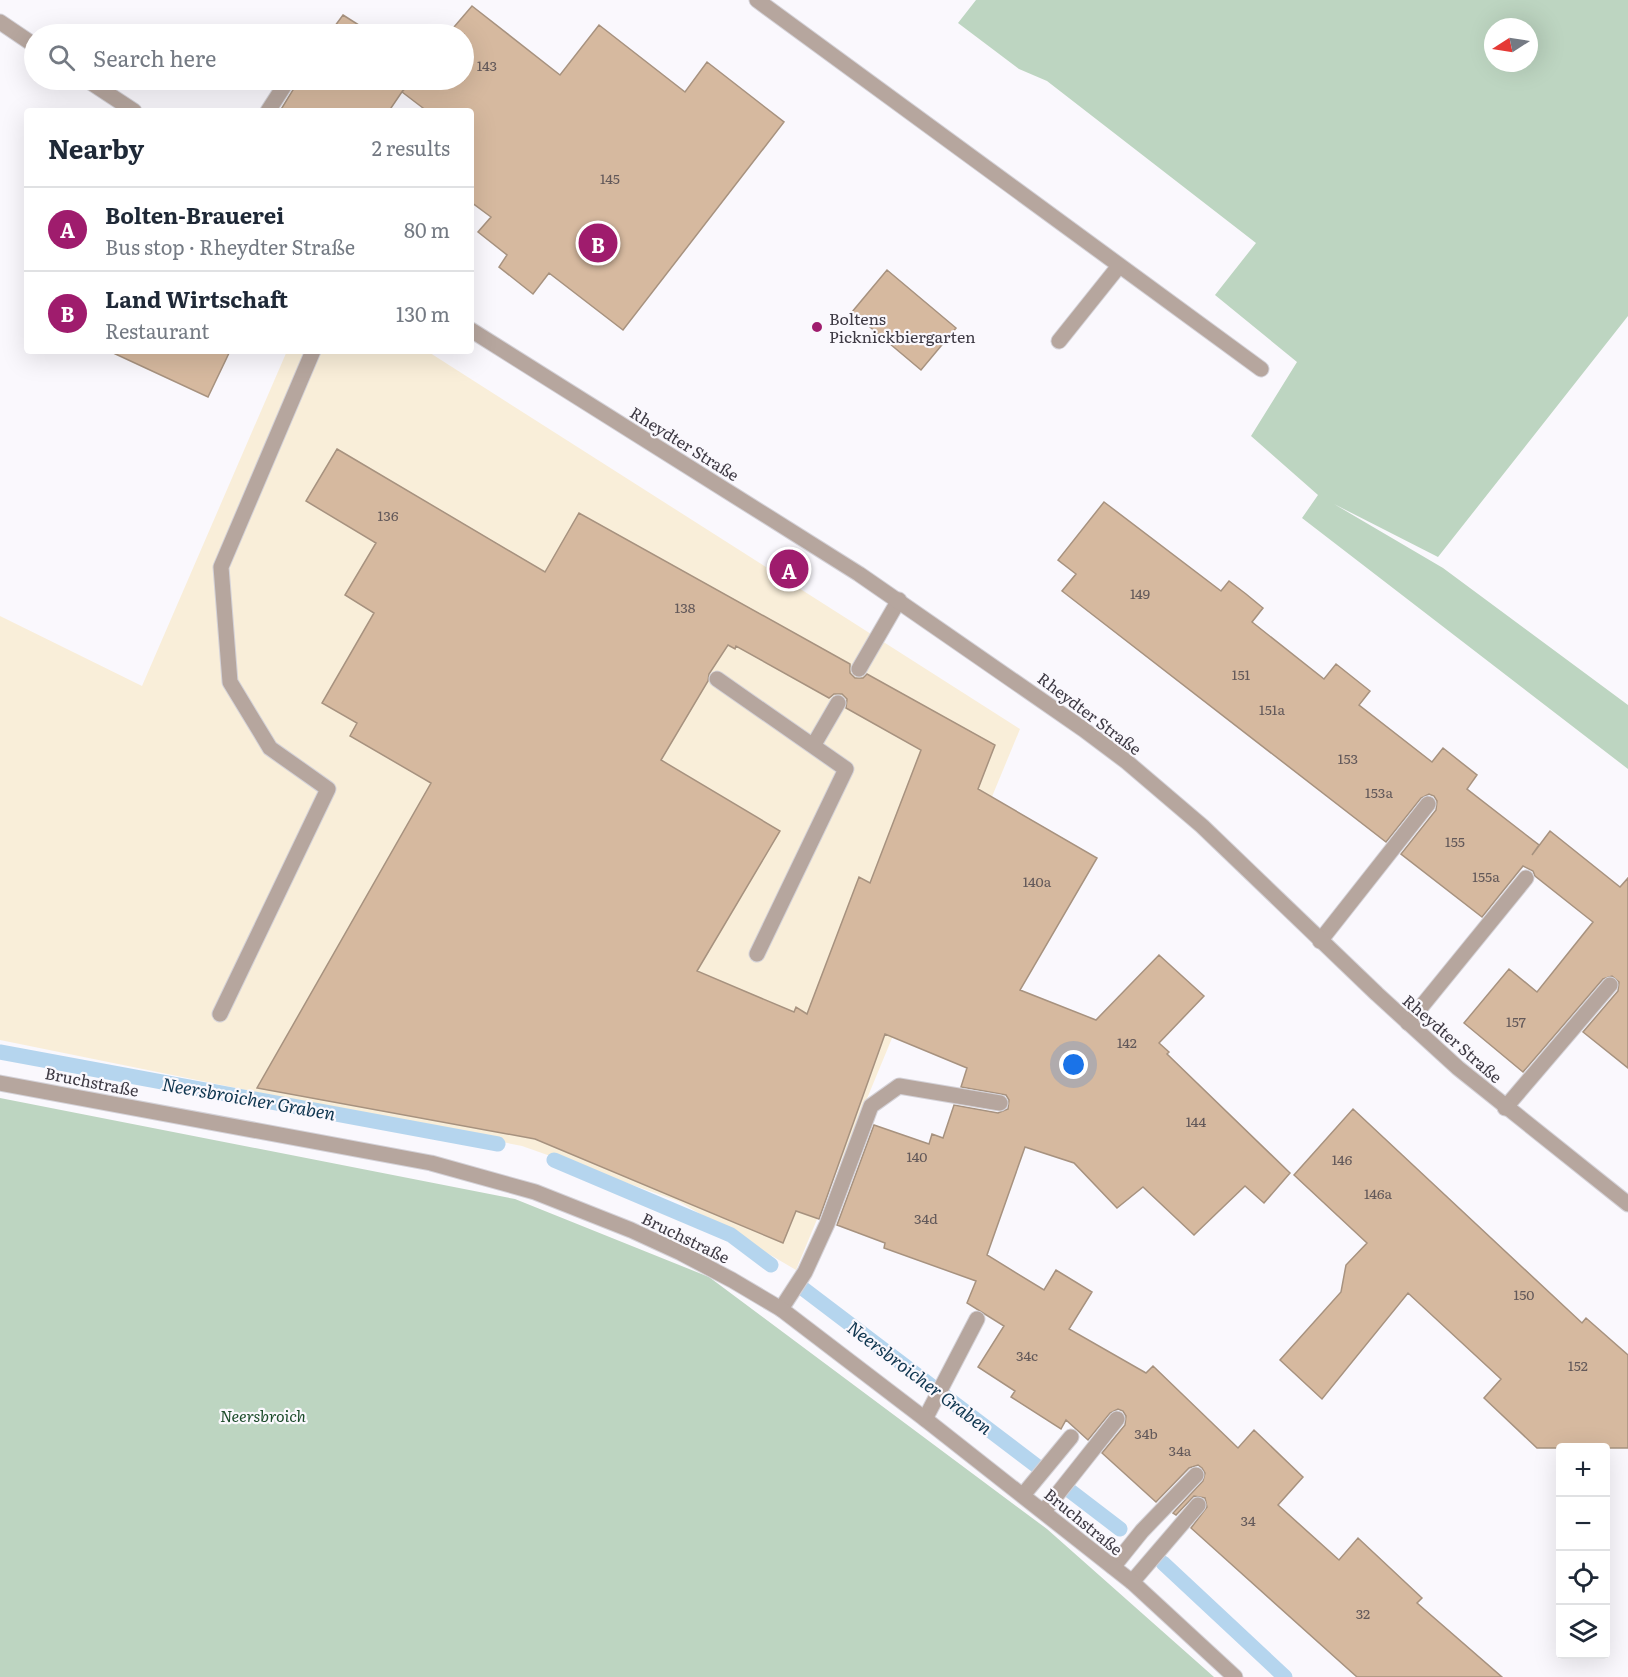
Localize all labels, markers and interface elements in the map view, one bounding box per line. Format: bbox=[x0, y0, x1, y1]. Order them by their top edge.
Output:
north arrow bbox=[1484, 18, 1538, 72]
search box bbox=[24, 24, 474, 90]
icon: search bbox=[45, 41, 78, 74]
text: Search here bbox=[93, 41, 216, 74]
house number: 143 bbox=[477, 55, 497, 75]
text: Nearby bbox=[48, 128, 144, 167]
text: 2 results bbox=[372, 132, 450, 162]
house number: 145 bbox=[600, 168, 620, 188]
text: Bolten-Brauerei bbox=[105, 198, 284, 231]
text: A bbox=[60, 214, 75, 244]
text: 80 m bbox=[404, 214, 450, 244]
pin: B bbox=[578, 220, 618, 266]
text: Bus stop · Rheydter Straße bbox=[105, 231, 355, 261]
text: Land Wirtschaft bbox=[105, 282, 288, 315]
text: B bbox=[61, 298, 74, 328]
text: 130 m bbox=[396, 298, 450, 328]
place label: Boltens Picknickbiergarten bbox=[829, 306, 976, 348]
text: Restaurant bbox=[105, 315, 209, 345]
marker: Boltens Picknickbiergarten bbox=[810, 320, 824, 334]
street label: Rheydter Straße bbox=[626, 400, 744, 486]
house number: 136 bbox=[378, 505, 399, 525]
pin: A bbox=[770, 546, 808, 592]
house number: 149 bbox=[1130, 583, 1150, 603]
house number: 138 bbox=[675, 597, 696, 617]
house number: 151 bbox=[1232, 664, 1251, 684]
street label: Rheydter Straße bbox=[1033, 666, 1147, 760]
house number: 151a bbox=[1259, 699, 1285, 719]
house number: 153 bbox=[1338, 748, 1358, 768]
house number: 153a bbox=[1365, 782, 1393, 802]
house number: 155 bbox=[1445, 831, 1465, 851]
house number: 155a bbox=[1472, 866, 1500, 886]
house number: 140a bbox=[1023, 871, 1052, 891]
street label: Rheydter Straße bbox=[1398, 988, 1508, 1088]
house number: 157 bbox=[1506, 1011, 1526, 1031]
house number: 142 bbox=[1117, 1032, 1137, 1052]
your location bbox=[1059, 1050, 1088, 1079]
street label: Bruchstraße bbox=[43, 1060, 141, 1102]
water label: Neersbroicher Graben bbox=[160, 1069, 338, 1127]
house number: 144 bbox=[1186, 1111, 1207, 1131]
house number: 140 bbox=[907, 1146, 927, 1166]
house number: 146 bbox=[1332, 1149, 1353, 1169]
house number: 146a bbox=[1364, 1183, 1392, 1203]
street label: Bruchstraße bbox=[638, 1205, 734, 1269]
house number: 34d bbox=[914, 1208, 938, 1228]
house number: 150 bbox=[1514, 1284, 1534, 1304]
water label: Neersbroicher Graben bbox=[842, 1313, 998, 1441]
house number: 34c bbox=[1016, 1345, 1038, 1365]
house number: 152 bbox=[1568, 1355, 1588, 1375]
park label: Neersbroich bbox=[220, 1403, 307, 1427]
house number: 34b bbox=[1134, 1423, 1158, 1443]
house number: 34a bbox=[1169, 1440, 1192, 1460]
map controls bbox=[1556, 1443, 1610, 1659]
button: + bbox=[1556, 1443, 1610, 1497]
street label: Bruchstraße bbox=[1039, 1482, 1129, 1560]
button: − bbox=[1556, 1497, 1610, 1551]
house number: 34 bbox=[1240, 1510, 1256, 1530]
button: locate bbox=[1556, 1551, 1610, 1605]
house number: 32 bbox=[1356, 1603, 1370, 1623]
button: layers bbox=[1556, 1605, 1610, 1659]

